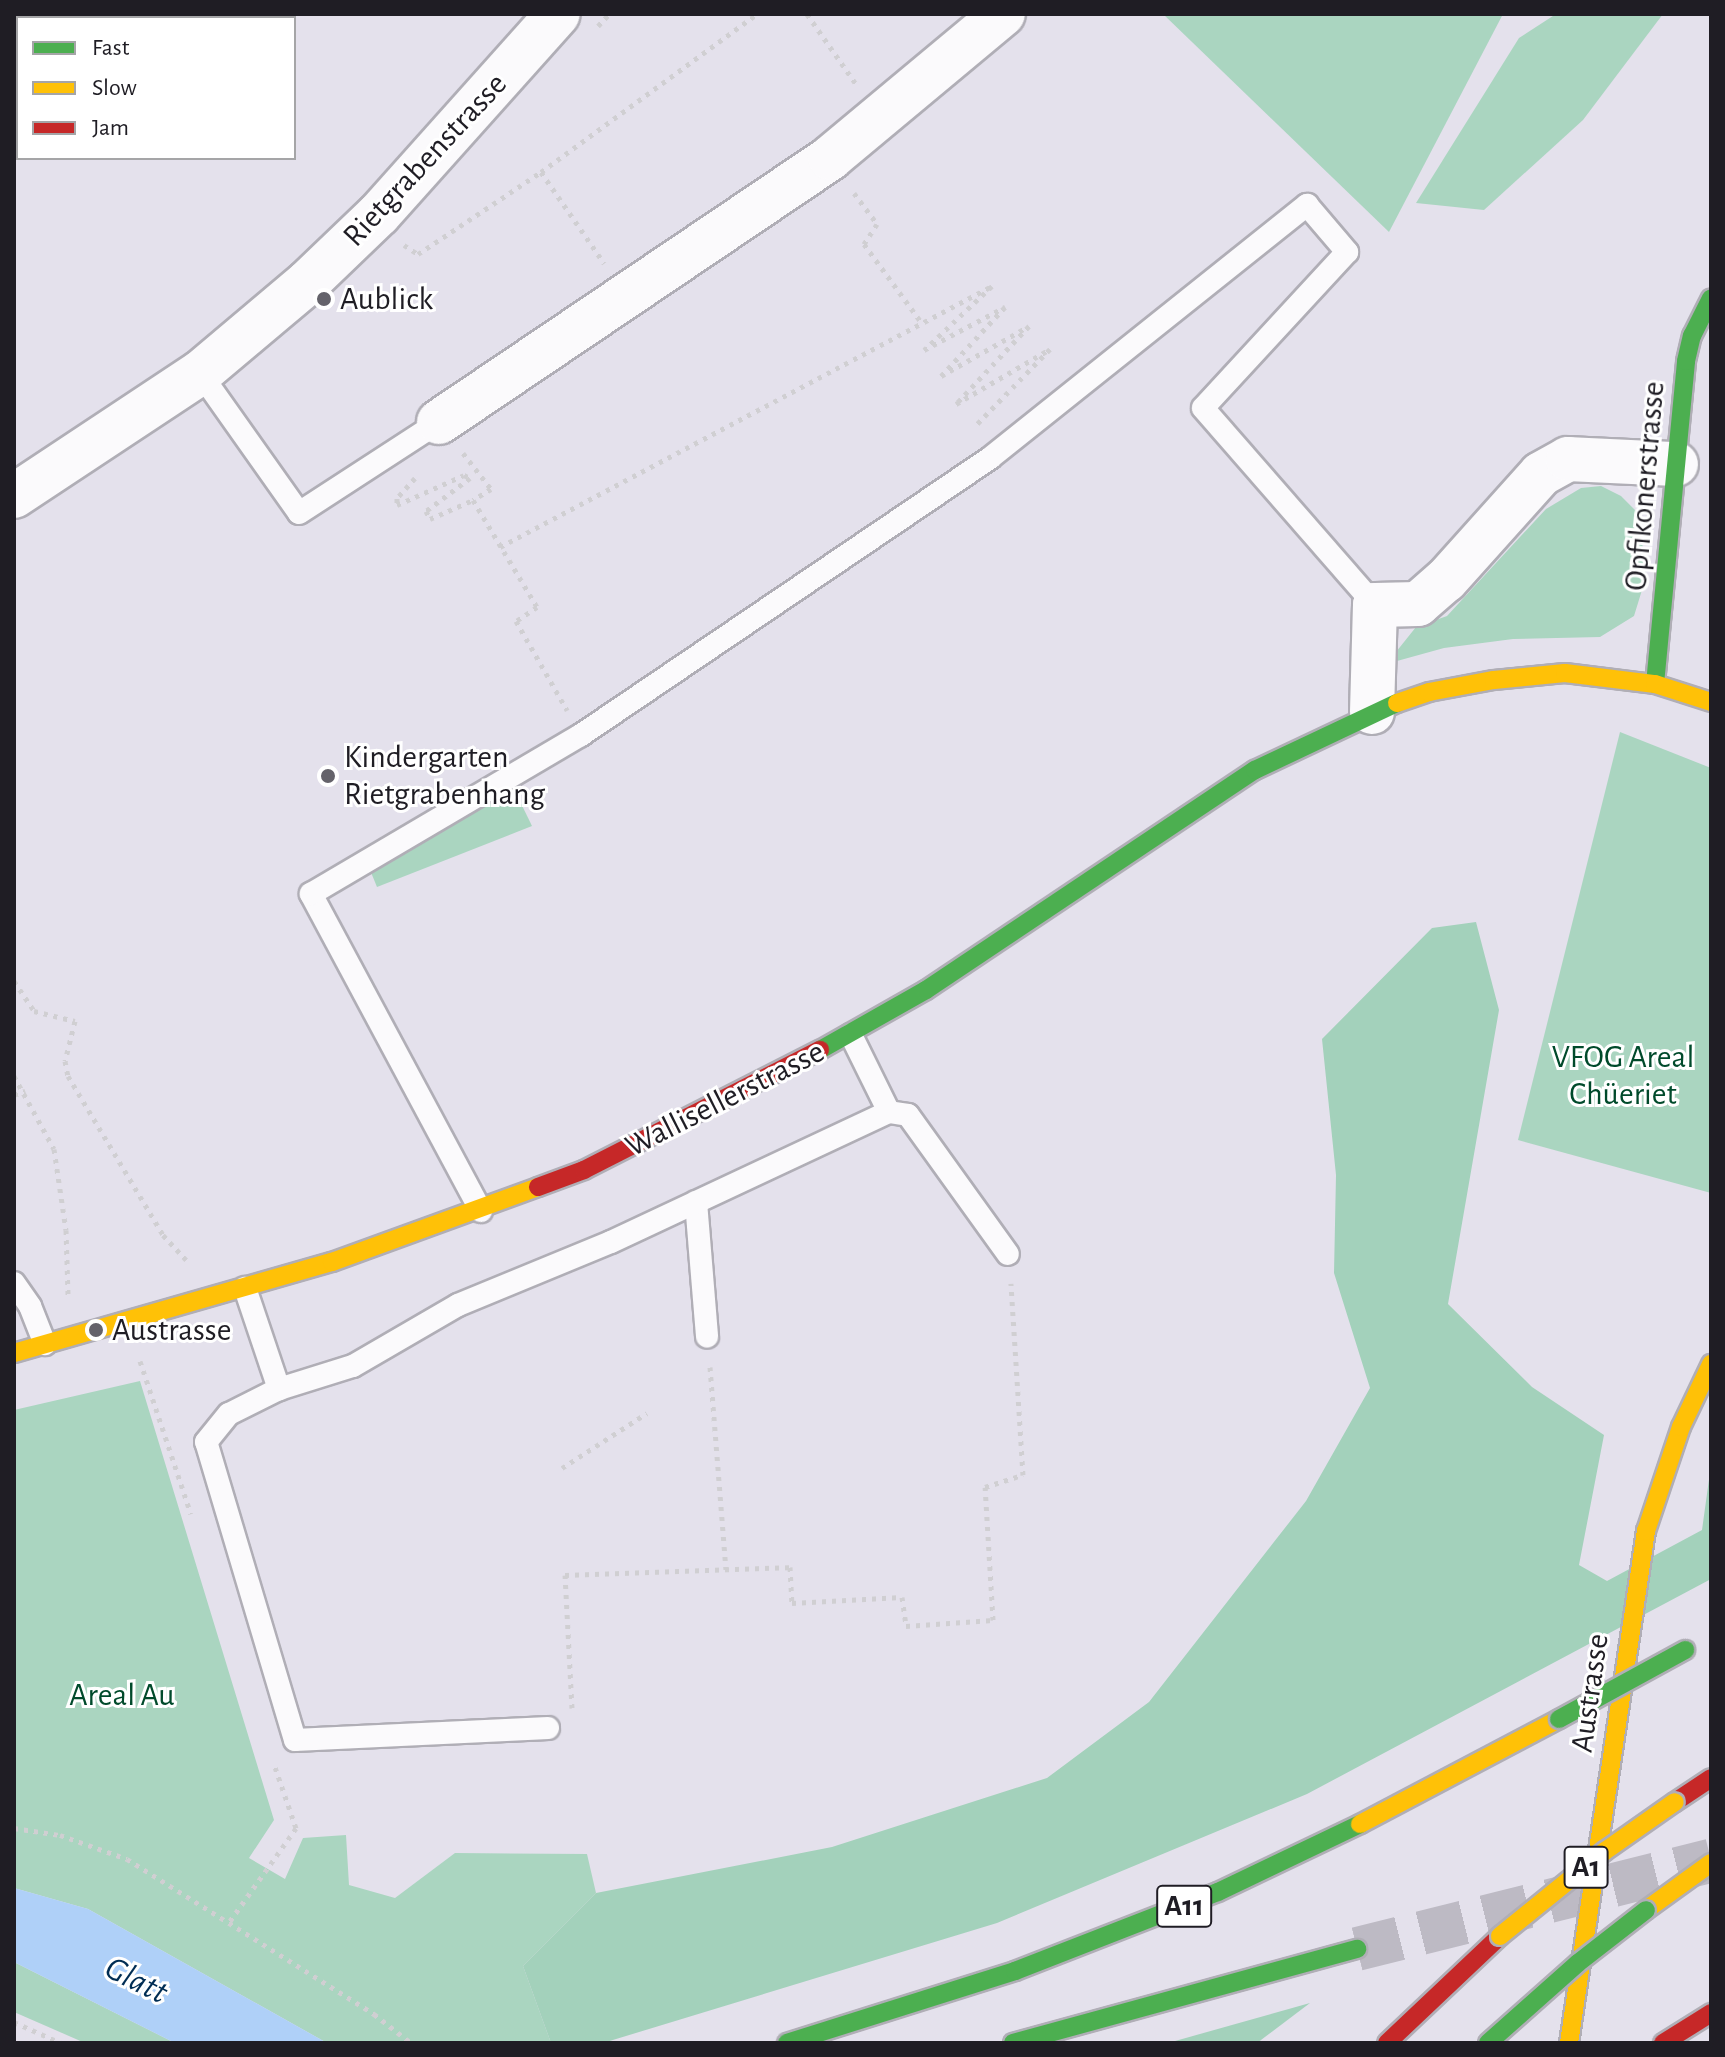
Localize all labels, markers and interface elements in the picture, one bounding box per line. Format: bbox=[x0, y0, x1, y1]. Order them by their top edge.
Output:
legend bbox=[16, 16, 296, 160]
text: Fast bbox=[92, 36, 129, 60]
street label: Rietgrabenstrasse bbox=[335, 65, 515, 255]
text: Slow bbox=[92, 76, 137, 100]
text: Jam bbox=[92, 116, 129, 140]
place label: Aublick bbox=[340, 280, 433, 318]
marker: Aublick bbox=[315, 290, 333, 308]
street label: Opfikonerstrasse bbox=[1617, 380, 1673, 592]
place label: Kindergarten Rietgrabenhang bbox=[344, 739, 545, 814]
marker: Kindergarten Rietgrabenhang bbox=[319, 767, 337, 785]
street label: Wallisellerstrasse bbox=[619, 1032, 831, 1166]
park label: VFOG Areal Chüeriet bbox=[1552, 1039, 1694, 1114]
place label: Austrasse bbox=[112, 1311, 231, 1349]
marker: Austrasse bbox=[87, 1321, 105, 1339]
street label: Austrasse bbox=[1563, 1631, 1617, 1755]
park label: Areal Au bbox=[69, 1676, 175, 1714]
road number: A1 bbox=[1562, 1841, 1610, 1893]
road number: A11 bbox=[1156, 1880, 1212, 1932]
water label: Glatt bbox=[98, 1948, 174, 2014]

